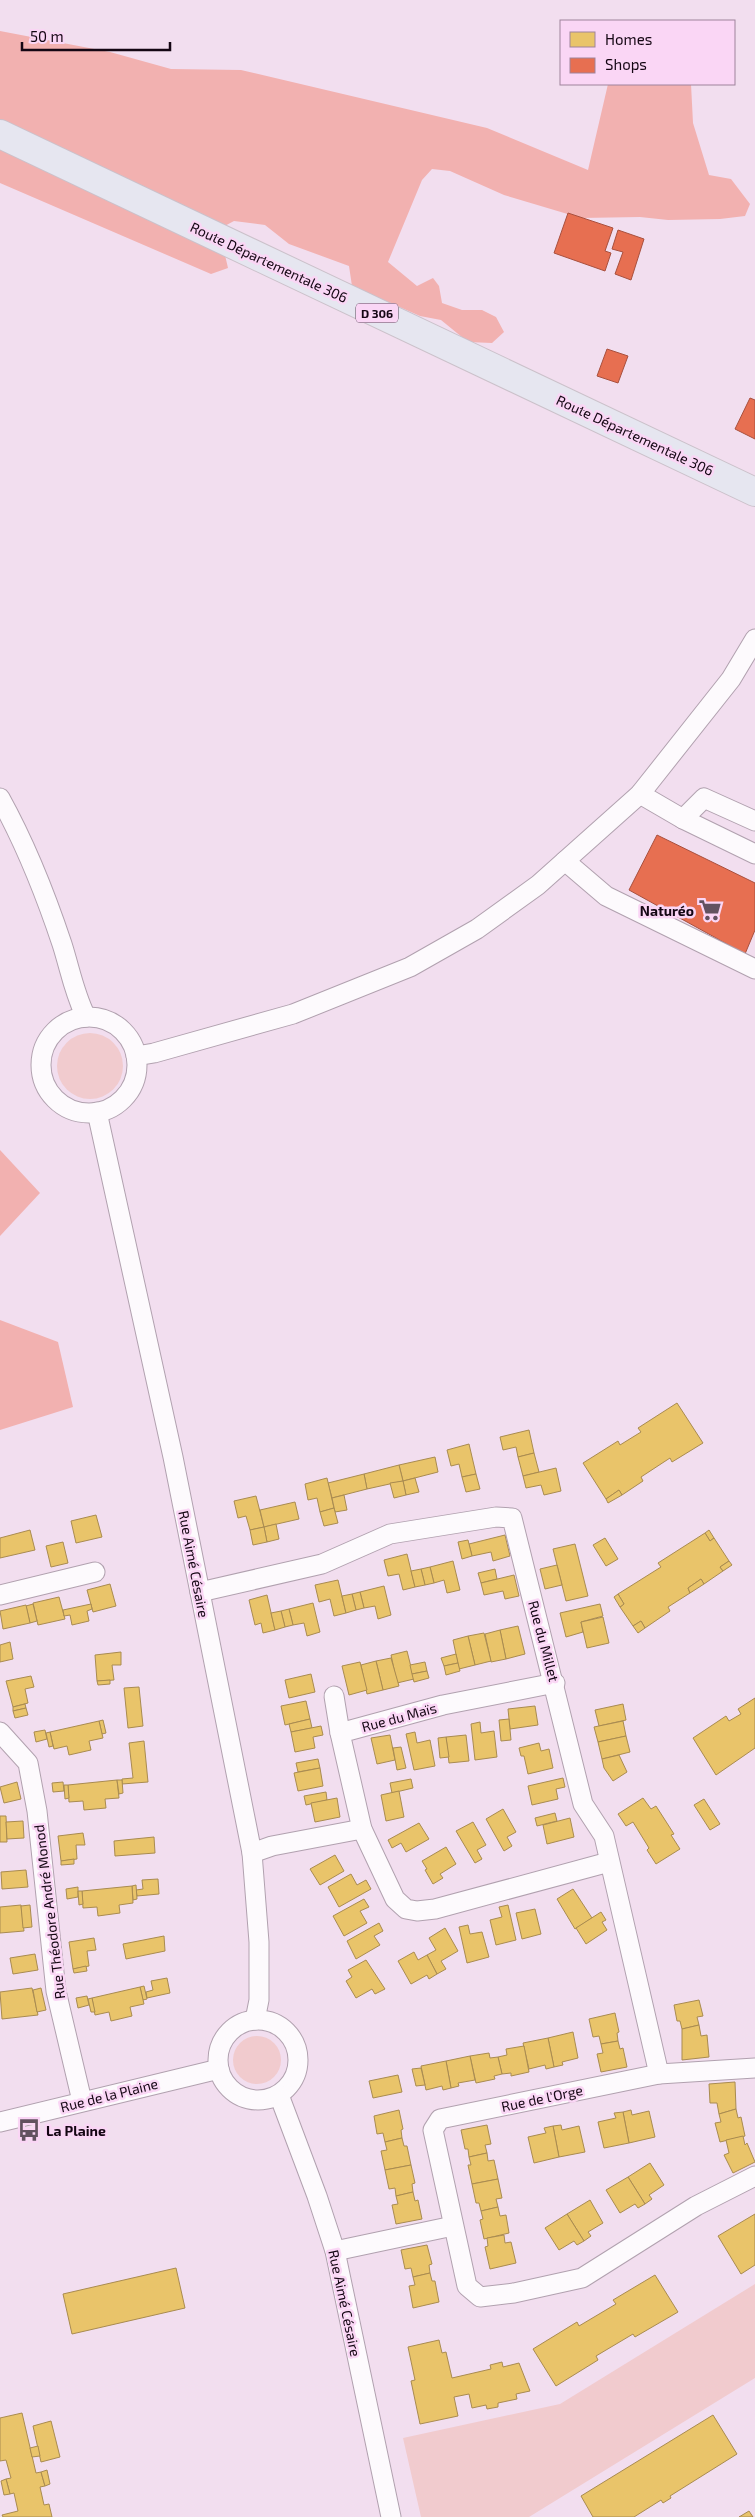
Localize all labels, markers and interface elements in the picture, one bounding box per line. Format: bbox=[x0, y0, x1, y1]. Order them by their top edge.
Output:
scale bar bbox=[22, 20, 170, 52]
legend bbox=[560, 20, 735, 85]
text: 50 m bbox=[30, 27, 64, 45]
text: Homes bbox=[605, 30, 652, 48]
text: Shops bbox=[605, 55, 647, 73]
street label: Route Départementale 306 bbox=[188, 218, 350, 306]
road number: D 306 bbox=[356, 304, 398, 322]
street label: Route Départementale 306 bbox=[554, 391, 716, 479]
supermarket icon: Naturéo bbox=[697, 897, 723, 923]
place label: Naturéo bbox=[640, 902, 694, 919]
street label: Rue Aimé Césaire bbox=[175, 1509, 213, 1619]
street label: Rue du Millet bbox=[525, 1599, 563, 1683]
street label: Rue du Maïs bbox=[360, 1699, 438, 1735]
street label: Rue Théodore André Monod bbox=[30, 1824, 68, 2000]
street label: Rue de la Plaine bbox=[58, 2075, 160, 2115]
street label: Rue de l'Orge bbox=[500, 2081, 584, 2115]
bus stop icon: La Plaine bbox=[16, 2117, 42, 2143]
place label: La Plaine bbox=[46, 2122, 106, 2139]
street label: Rue Aimé Césaire bbox=[325, 2248, 365, 2358]

